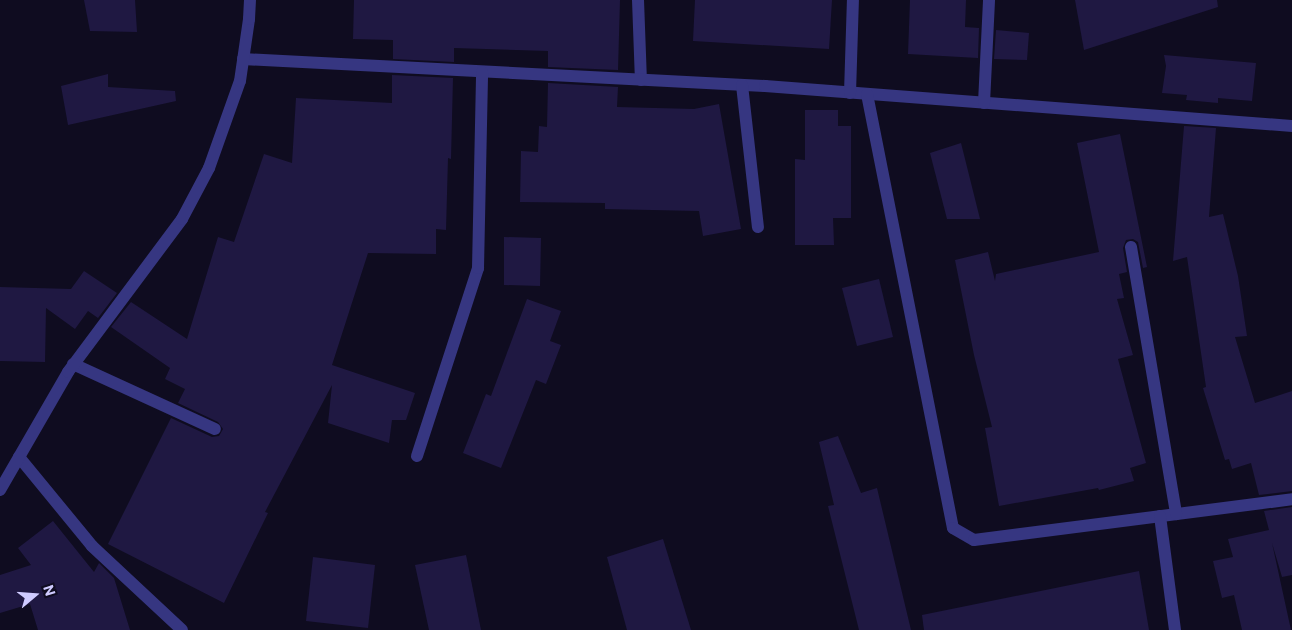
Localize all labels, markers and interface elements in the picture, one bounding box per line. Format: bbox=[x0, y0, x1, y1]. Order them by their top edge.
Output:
north arrow bbox=[10, 570, 60, 620]
text: N bbox=[40, 583, 59, 598]

